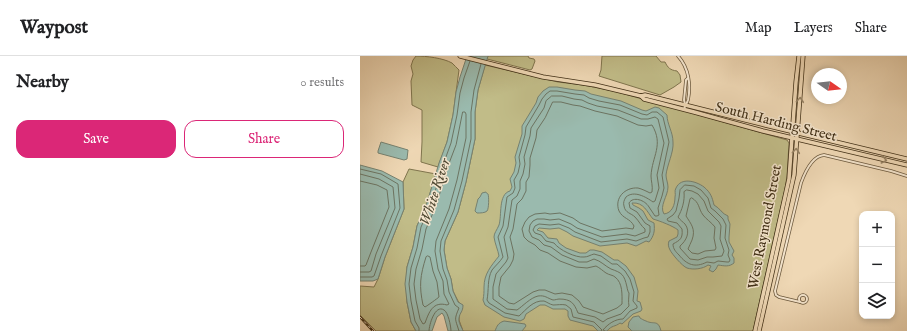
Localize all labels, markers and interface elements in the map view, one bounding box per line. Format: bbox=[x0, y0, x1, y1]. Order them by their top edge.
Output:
text: Waypost bbox=[20, 16, 88, 40]
text: Map bbox=[745, 19, 772, 37]
text: Layers bbox=[794, 19, 833, 37]
text: Share bbox=[855, 19, 887, 37]
north arrow bbox=[811, 68, 847, 104]
text: Nearby bbox=[16, 72, 69, 93]
text: 0 results bbox=[300, 74, 344, 91]
one-way arrow bbox=[795, 97, 804, 103]
street label: South Harding Street bbox=[713, 98, 839, 146]
button: Save bbox=[16, 120, 176, 158]
button: Share bbox=[184, 120, 344, 158]
one-way arrow bbox=[791, 148, 800, 154]
water label: White River bbox=[415, 155, 455, 228]
one-way arrow bbox=[881, 156, 887, 164]
street label: West Raymond Street bbox=[744, 163, 786, 291]
map controls bbox=[859, 211, 895, 319]
button: + bbox=[859, 211, 895, 247]
button: − bbox=[859, 247, 895, 283]
button: layers bbox=[859, 283, 895, 319]

